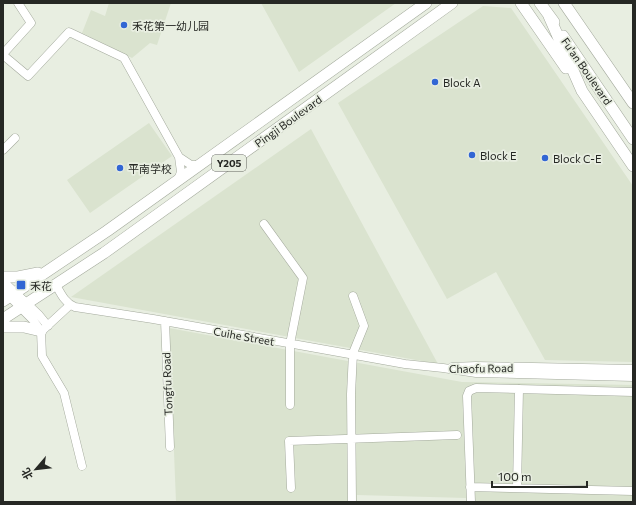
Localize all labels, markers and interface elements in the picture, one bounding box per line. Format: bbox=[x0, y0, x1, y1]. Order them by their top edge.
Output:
place label: 禾花第一幼儿园 bbox=[132, 19, 209, 32]
marker: 禾花第一幼儿园 bbox=[119, 20, 129, 30]
street label: Fu'an Boulevard bbox=[559, 35, 615, 107]
place label: Block A bbox=[443, 76, 481, 89]
marker: Block A bbox=[430, 77, 440, 87]
street label: Pingji Boulevard bbox=[252, 92, 324, 150]
place label: Block E bbox=[480, 149, 517, 162]
marker: Block E bbox=[467, 150, 477, 160]
place label: Block C-E bbox=[553, 152, 602, 165]
marker: Block C-E bbox=[540, 153, 550, 163]
road number: Y205 bbox=[212, 155, 246, 171]
place label: 平南学校 bbox=[128, 162, 172, 175]
marker: 平南学校 bbox=[115, 163, 125, 173]
marker: 禾花 bbox=[15, 279, 27, 291]
place label: 禾花 bbox=[30, 279, 52, 292]
street label: Cuihe Street bbox=[212, 324, 276, 348]
street label: Tongfu Road bbox=[159, 352, 175, 416]
street label: Chaofu Road bbox=[449, 361, 513, 375]
north arrow bbox=[16, 449, 56, 489]
scale bar bbox=[492, 463, 587, 489]
text: 北 bbox=[18, 466, 35, 482]
text: 100 m bbox=[498, 469, 532, 483]

